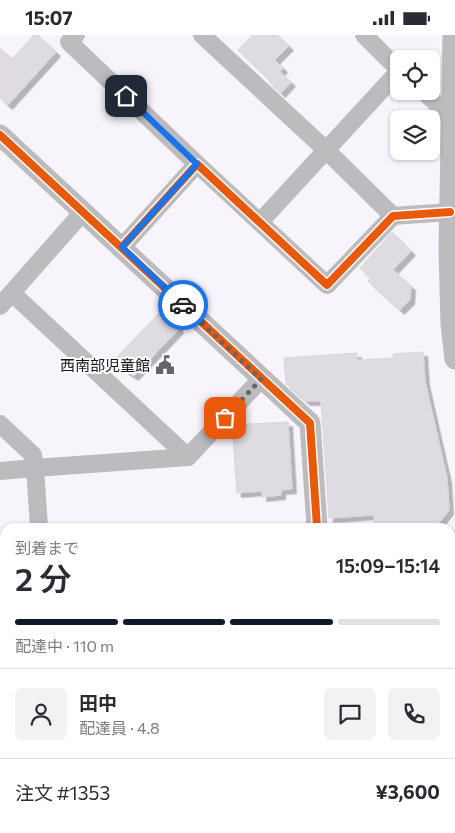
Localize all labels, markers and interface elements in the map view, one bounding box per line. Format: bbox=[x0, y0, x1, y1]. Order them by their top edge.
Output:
text: 15:07 bbox=[25, 6, 73, 29]
map controls bbox=[390, 50, 440, 160]
button: locate bbox=[390, 50, 440, 100]
pin bbox=[105, 75, 147, 117]
icon: home bbox=[112, 82, 140, 110]
button: layers bbox=[390, 110, 440, 160]
courier bbox=[158, 280, 208, 330]
icon: car bbox=[169, 291, 197, 319]
public building icon: 西南部児童館 bbox=[154, 354, 176, 376]
place label: 西南部児童館 bbox=[60, 356, 150, 374]
pin bbox=[204, 397, 246, 439]
icon: bag bbox=[211, 404, 239, 432]
text: 到着まで bbox=[15, 538, 79, 557]
text: 15:09–15:14 bbox=[336, 554, 440, 577]
text: 2 分 bbox=[15, 558, 71, 598]
text: 配達中 · 110 m bbox=[15, 636, 114, 655]
button: person bbox=[15, 688, 67, 740]
button: chat bbox=[324, 688, 376, 740]
button: phone bbox=[388, 688, 440, 740]
text: 田中 bbox=[79, 691, 117, 714]
text: 配達員 · 4.8 bbox=[79, 718, 160, 737]
text: ¥3,600 bbox=[376, 780, 440, 803]
text: 注文 #1353 bbox=[15, 781, 110, 804]

